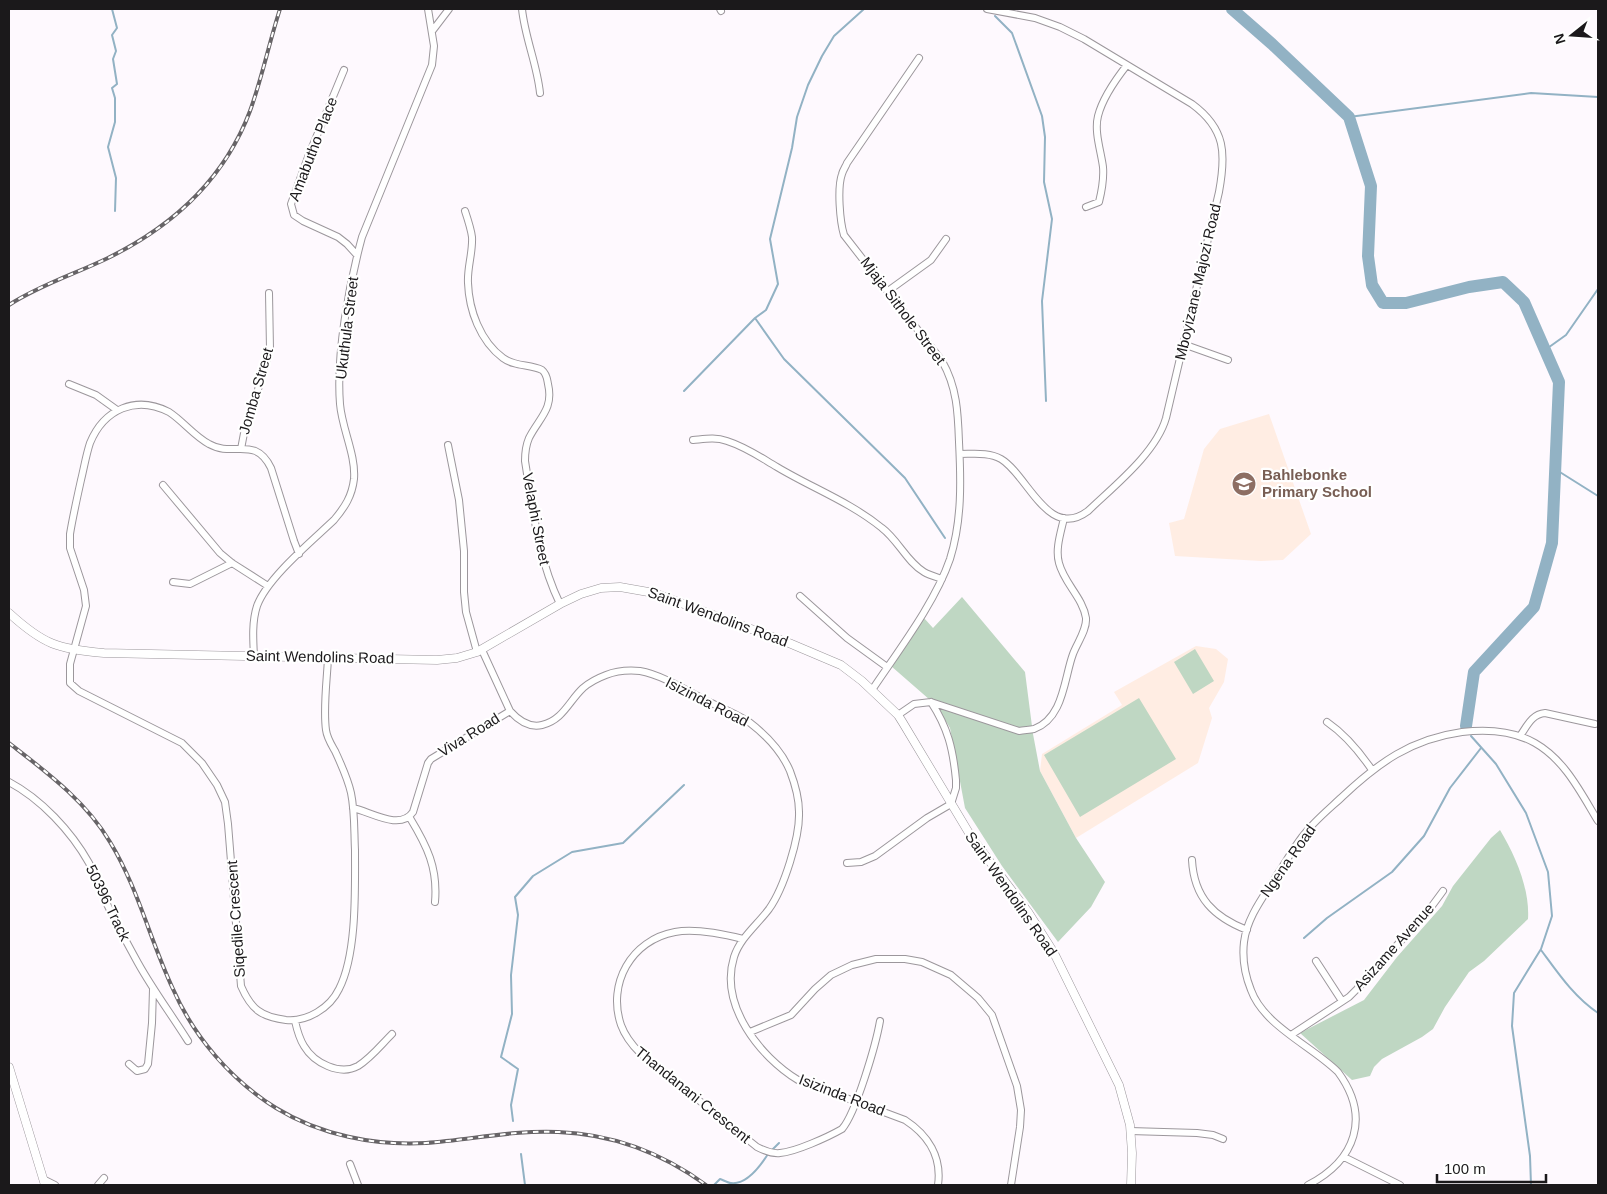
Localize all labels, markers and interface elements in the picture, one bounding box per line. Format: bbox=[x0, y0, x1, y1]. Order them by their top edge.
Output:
north arrow bbox=[1547, 10, 1597, 60]
text: N bbox=[1550, 32, 1569, 46]
street label: Amabutho Place bbox=[285, 94, 340, 203]
street label: Mboyizane Majozi Road bbox=[1171, 202, 1224, 362]
street label: Mjaja Sithole Street bbox=[857, 254, 950, 368]
street label: Ukuthula Street bbox=[332, 275, 361, 380]
street label: Jomba Street bbox=[235, 345, 276, 436]
place label: Bahlebonke Primary School bbox=[1262, 466, 1372, 500]
street label: Velaphi Street bbox=[519, 471, 554, 567]
school or university icon: Bahlebonke Primary School bbox=[1231, 471, 1257, 497]
street label: Saint Wendolins Road bbox=[646, 583, 791, 650]
street label: Saint Wendolins Road bbox=[246, 647, 394, 666]
street label: Isizinda Road bbox=[663, 673, 752, 730]
street label: Viva Road bbox=[435, 709, 502, 760]
street label: Ngena Road bbox=[1256, 821, 1319, 900]
street label: Saint Wendolins Road bbox=[962, 828, 1061, 959]
street label: Siqedile Crescent bbox=[223, 859, 248, 978]
street label: 50396 Track bbox=[83, 862, 134, 944]
street label: Asizame Avenue bbox=[1350, 900, 1437, 994]
street label: Thandanani Crescent bbox=[632, 1043, 755, 1147]
street label: Isizinda Road bbox=[797, 1070, 888, 1119]
scale bar bbox=[1437, 1152, 1546, 1184]
text: 100 m bbox=[1444, 1160, 1486, 1177]

